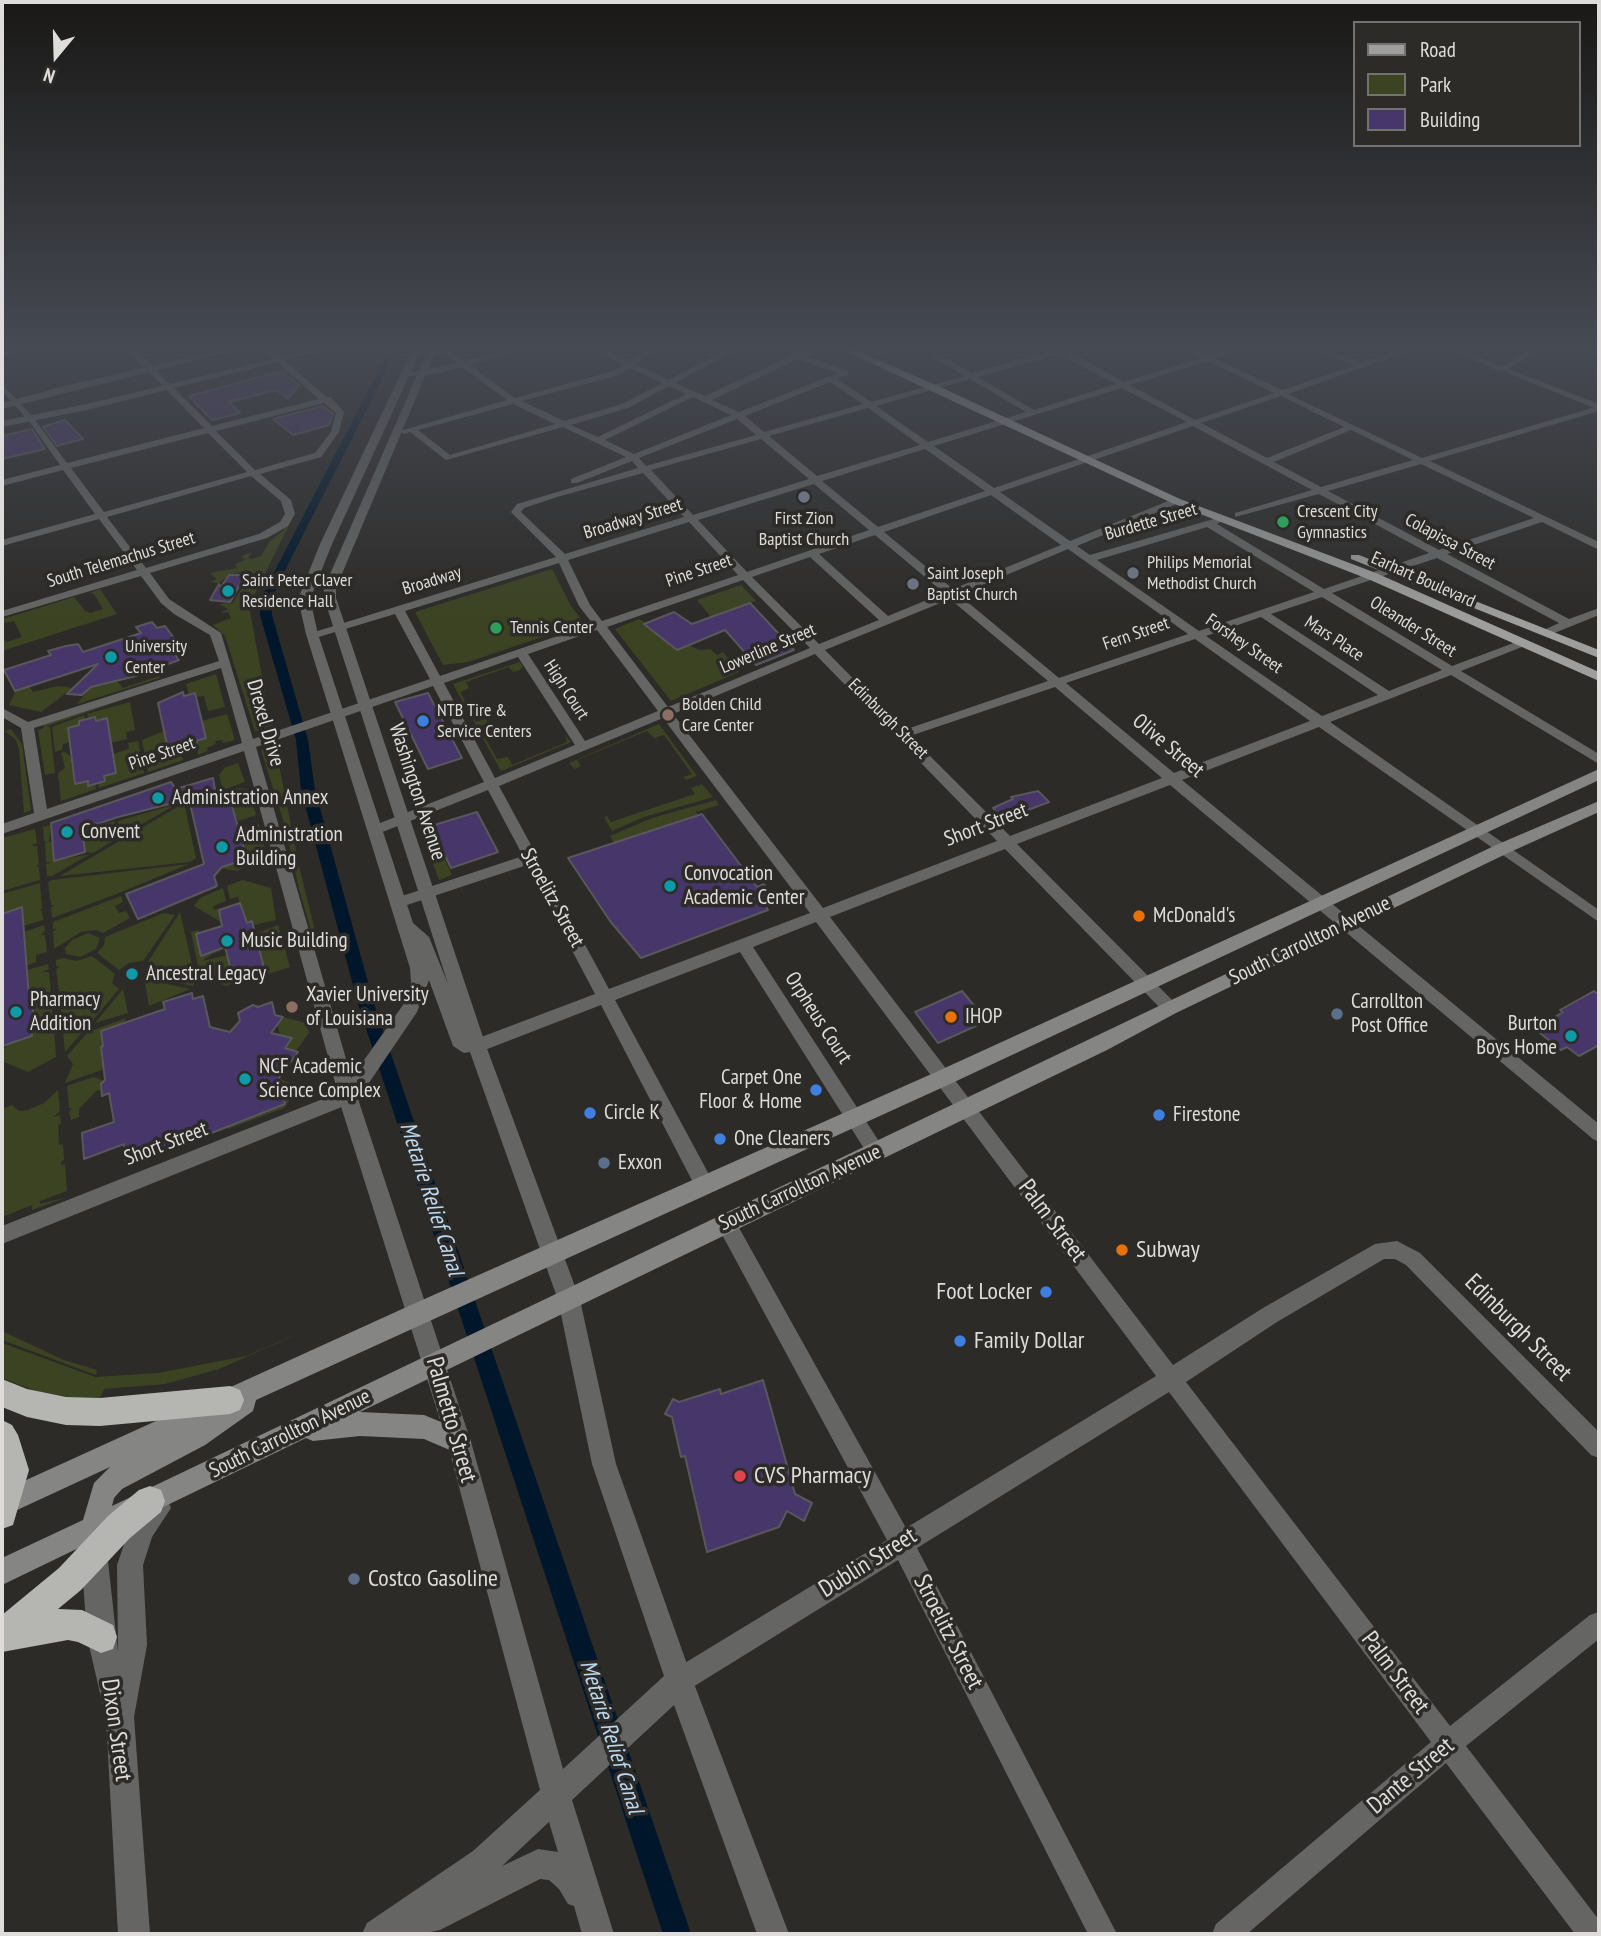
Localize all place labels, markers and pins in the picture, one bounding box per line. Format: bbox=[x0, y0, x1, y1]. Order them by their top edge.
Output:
marker: First Zion Baptist Church bbox=[796, 489, 812, 505]
place label: Crescent City Gymnastics bbox=[1297, 501, 1377, 544]
place label: First Zion Baptist Church bbox=[759, 508, 849, 550]
marker: Crescent City Gymnastics bbox=[1275, 514, 1291, 530]
place label: Philips Memorial Methodist Church bbox=[1147, 552, 1256, 594]
place label: Saint Joseph Baptist Church bbox=[927, 563, 1017, 606]
marker: Philips Memorial Methodist Church bbox=[1125, 565, 1141, 581]
place label: Saint Peter Claver Residence Hall bbox=[242, 570, 352, 612]
marker: Saint Joseph Baptist Church bbox=[905, 576, 921, 592]
marker: Saint Peter Claver Residence Hall bbox=[220, 583, 236, 599]
place label: Tennis Center bbox=[510, 617, 593, 639]
marker: Tennis Center bbox=[488, 620, 504, 636]
place label: University Center bbox=[125, 636, 187, 678]
marker: University Center bbox=[103, 649, 119, 665]
place label: Bolden Child Care Center bbox=[682, 694, 761, 736]
place label: NTB Tire & Service Centers bbox=[437, 700, 532, 742]
marker: Bolden Child Care Center bbox=[660, 707, 676, 723]
marker: NTB Tire & Service Centers bbox=[415, 713, 431, 729]
place label: Administration Annex bbox=[172, 785, 328, 811]
marker: Administration Annex bbox=[150, 790, 166, 806]
place label: Convent bbox=[81, 819, 140, 845]
place label: Administration Building bbox=[236, 822, 343, 872]
marker: Convent bbox=[59, 824, 75, 840]
marker: Administration Building bbox=[214, 839, 230, 855]
place label: Convocation Academic Center bbox=[684, 861, 804, 911]
marker: Convocation Academic Center bbox=[662, 878, 678, 894]
place label: McDonald's bbox=[1153, 903, 1235, 929]
marker: McDonald's bbox=[1131, 908, 1147, 924]
place label: Music Building bbox=[241, 928, 347, 954]
marker: Music Building bbox=[219, 933, 235, 949]
place label: Ancestral Legacy bbox=[146, 961, 266, 987]
marker: Ancestral Legacy bbox=[124, 966, 140, 982]
place label: Xavier University of Louisiana bbox=[306, 982, 429, 1032]
place label: Pharmacy Addition bbox=[30, 987, 100, 1037]
place label: Carrollton Post Office bbox=[1351, 989, 1428, 1039]
marker: Xavier University of Louisiana bbox=[284, 999, 300, 1015]
marker: Pharmacy Addition bbox=[8, 1004, 24, 1020]
place label: IHOP bbox=[965, 1004, 1002, 1030]
marker: Carrollton Post Office bbox=[1329, 1006, 1345, 1022]
marker: IHOP bbox=[943, 1009, 959, 1025]
place label: Burton Boys Home bbox=[1476, 1011, 1557, 1061]
marker: Burton Boys Home bbox=[1563, 1028, 1579, 1044]
place label: NCF Academic Science Complex bbox=[259, 1054, 381, 1104]
place label: Carpet One Floor & Home bbox=[699, 1065, 802, 1115]
marker: NCF Academic Science Complex bbox=[237, 1071, 253, 1087]
marker: Carpet One Floor & Home bbox=[808, 1082, 824, 1098]
place label: Circle K bbox=[604, 1100, 660, 1126]
place label: Firestone bbox=[1173, 1102, 1240, 1128]
marker: Circle K bbox=[582, 1105, 598, 1121]
marker: Firestone bbox=[1151, 1107, 1167, 1123]
place label: One Cleaners bbox=[734, 1126, 830, 1152]
marker: One Cleaners bbox=[712, 1131, 728, 1147]
place label: Exxon bbox=[618, 1150, 662, 1176]
marker: Exxon bbox=[596, 1155, 612, 1171]
place label: Subway bbox=[1136, 1236, 1200, 1264]
marker: Subway bbox=[1114, 1242, 1130, 1258]
place label: Foot Locker bbox=[936, 1278, 1032, 1306]
marker: Foot Locker bbox=[1038, 1284, 1054, 1300]
place label: Family Dollar bbox=[974, 1327, 1084, 1355]
marker: Family Dollar bbox=[952, 1333, 968, 1349]
place label: CVS Pharmacy bbox=[754, 1462, 871, 1490]
marker: CVS Pharmacy bbox=[732, 1468, 748, 1484]
place label: Costco Gasoline bbox=[368, 1565, 498, 1593]
marker: Costco Gasoline bbox=[346, 1571, 362, 1587]

